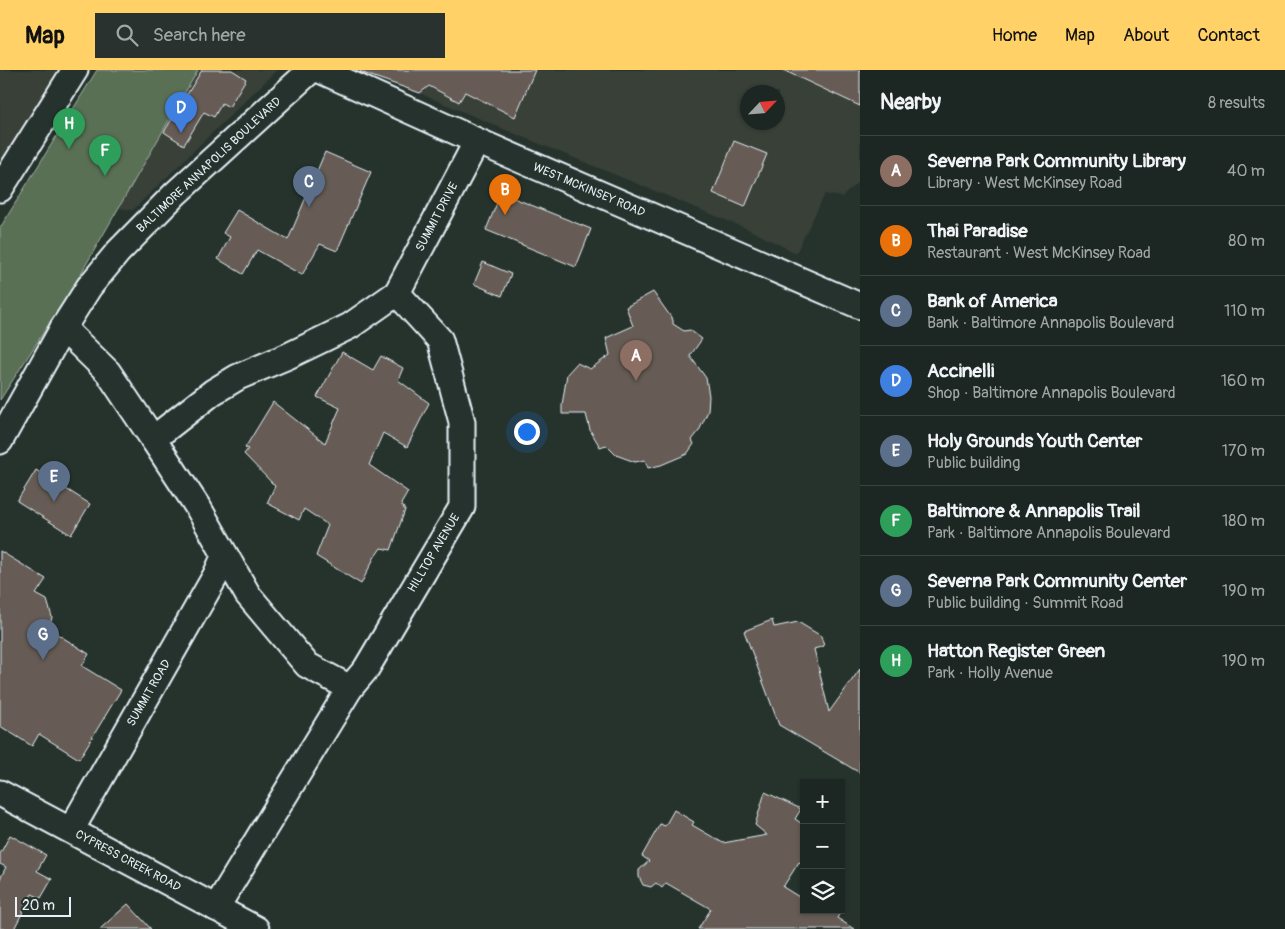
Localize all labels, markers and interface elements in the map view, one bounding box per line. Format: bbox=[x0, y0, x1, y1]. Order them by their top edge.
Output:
search box bbox=[95, 13, 445, 58]
text: Map bbox=[25, 21, 65, 50]
icon: search bbox=[113, 21, 141, 49]
text: Search here bbox=[153, 23, 246, 47]
text: Home bbox=[992, 24, 1037, 47]
text: Map bbox=[1065, 24, 1095, 47]
text: About bbox=[1123, 24, 1169, 47]
text: Contact bbox=[1197, 24, 1260, 47]
north arrow bbox=[740, 85, 785, 130]
text: Nearby bbox=[880, 89, 941, 116]
pin: D bbox=[165, 92, 197, 133]
text: 8 results bbox=[1208, 93, 1265, 113]
street label: BALTIMORE ANNAPOLIS BOULEVARD bbox=[134, 94, 284, 236]
pin: H bbox=[53, 108, 85, 149]
pin: F bbox=[89, 135, 121, 176]
text: Severna Park Community Library bbox=[927, 149, 1186, 173]
street label: WEST MCKINSEY ROAD bbox=[531, 160, 648, 221]
text: A bbox=[891, 161, 901, 181]
text: 40 m bbox=[1227, 161, 1265, 181]
pin: C bbox=[293, 166, 325, 207]
text: Library · West McKinsey Road bbox=[927, 173, 1122, 193]
pin: B bbox=[489, 174, 521, 215]
street label: SUMMIT DRIVE bbox=[413, 180, 461, 254]
text: Thai Paradise bbox=[927, 219, 1028, 243]
text: B bbox=[891, 231, 901, 251]
text: 80 m bbox=[1228, 231, 1265, 251]
text: Restaurant · West McKinsey Road bbox=[927, 243, 1151, 263]
text: Bank of America bbox=[927, 289, 1058, 313]
text: C bbox=[891, 301, 901, 321]
text: 110 m bbox=[1224, 301, 1265, 321]
text: Bank · Baltimore Annapolis Boulevard bbox=[927, 313, 1174, 333]
pin: A bbox=[620, 340, 652, 381]
text: Accinelli bbox=[927, 359, 994, 383]
text: D bbox=[891, 371, 901, 391]
text: 160 m bbox=[1221, 371, 1265, 391]
text: Shop · Baltimore Annapolis Boulevard bbox=[927, 383, 1176, 403]
your location bbox=[514, 419, 540, 445]
text: Holy Grounds Youth Center bbox=[927, 429, 1142, 453]
text: E bbox=[892, 441, 900, 461]
text: 170 m bbox=[1222, 441, 1265, 461]
text: Public building bbox=[927, 453, 1020, 473]
pin: E bbox=[38, 461, 70, 502]
text: Baltimore & Annapolis Trail bbox=[927, 499, 1141, 523]
street label: HILLTOP AVENUE bbox=[405, 511, 463, 595]
text: F bbox=[891, 511, 901, 531]
text: 180 m bbox=[1222, 511, 1265, 531]
text: Park · Baltimore Annapolis Boulevard bbox=[927, 523, 1171, 543]
text: Severna Park Community Center bbox=[927, 569, 1187, 593]
text: G bbox=[891, 581, 901, 601]
text: 190 m bbox=[1222, 581, 1265, 601]
text: Public building · Summit Road bbox=[927, 593, 1124, 613]
pin: G bbox=[27, 619, 59, 660]
text: Hatton Register Green bbox=[927, 639, 1105, 663]
text: H bbox=[891, 651, 901, 671]
text: 190 m bbox=[1222, 651, 1265, 671]
street label: SUMMIT ROAD bbox=[124, 656, 174, 729]
text: Park · Holly Avenue bbox=[927, 663, 1053, 683]
map controls bbox=[800, 779, 845, 914]
button: + bbox=[800, 779, 845, 824]
button: − bbox=[800, 824, 845, 869]
street label: CYPRESS CREEK ROAD bbox=[73, 827, 184, 895]
button: layers bbox=[800, 869, 845, 914]
scale bar bbox=[15, 894, 71, 917]
text: 20 m bbox=[22, 897, 55, 914]

